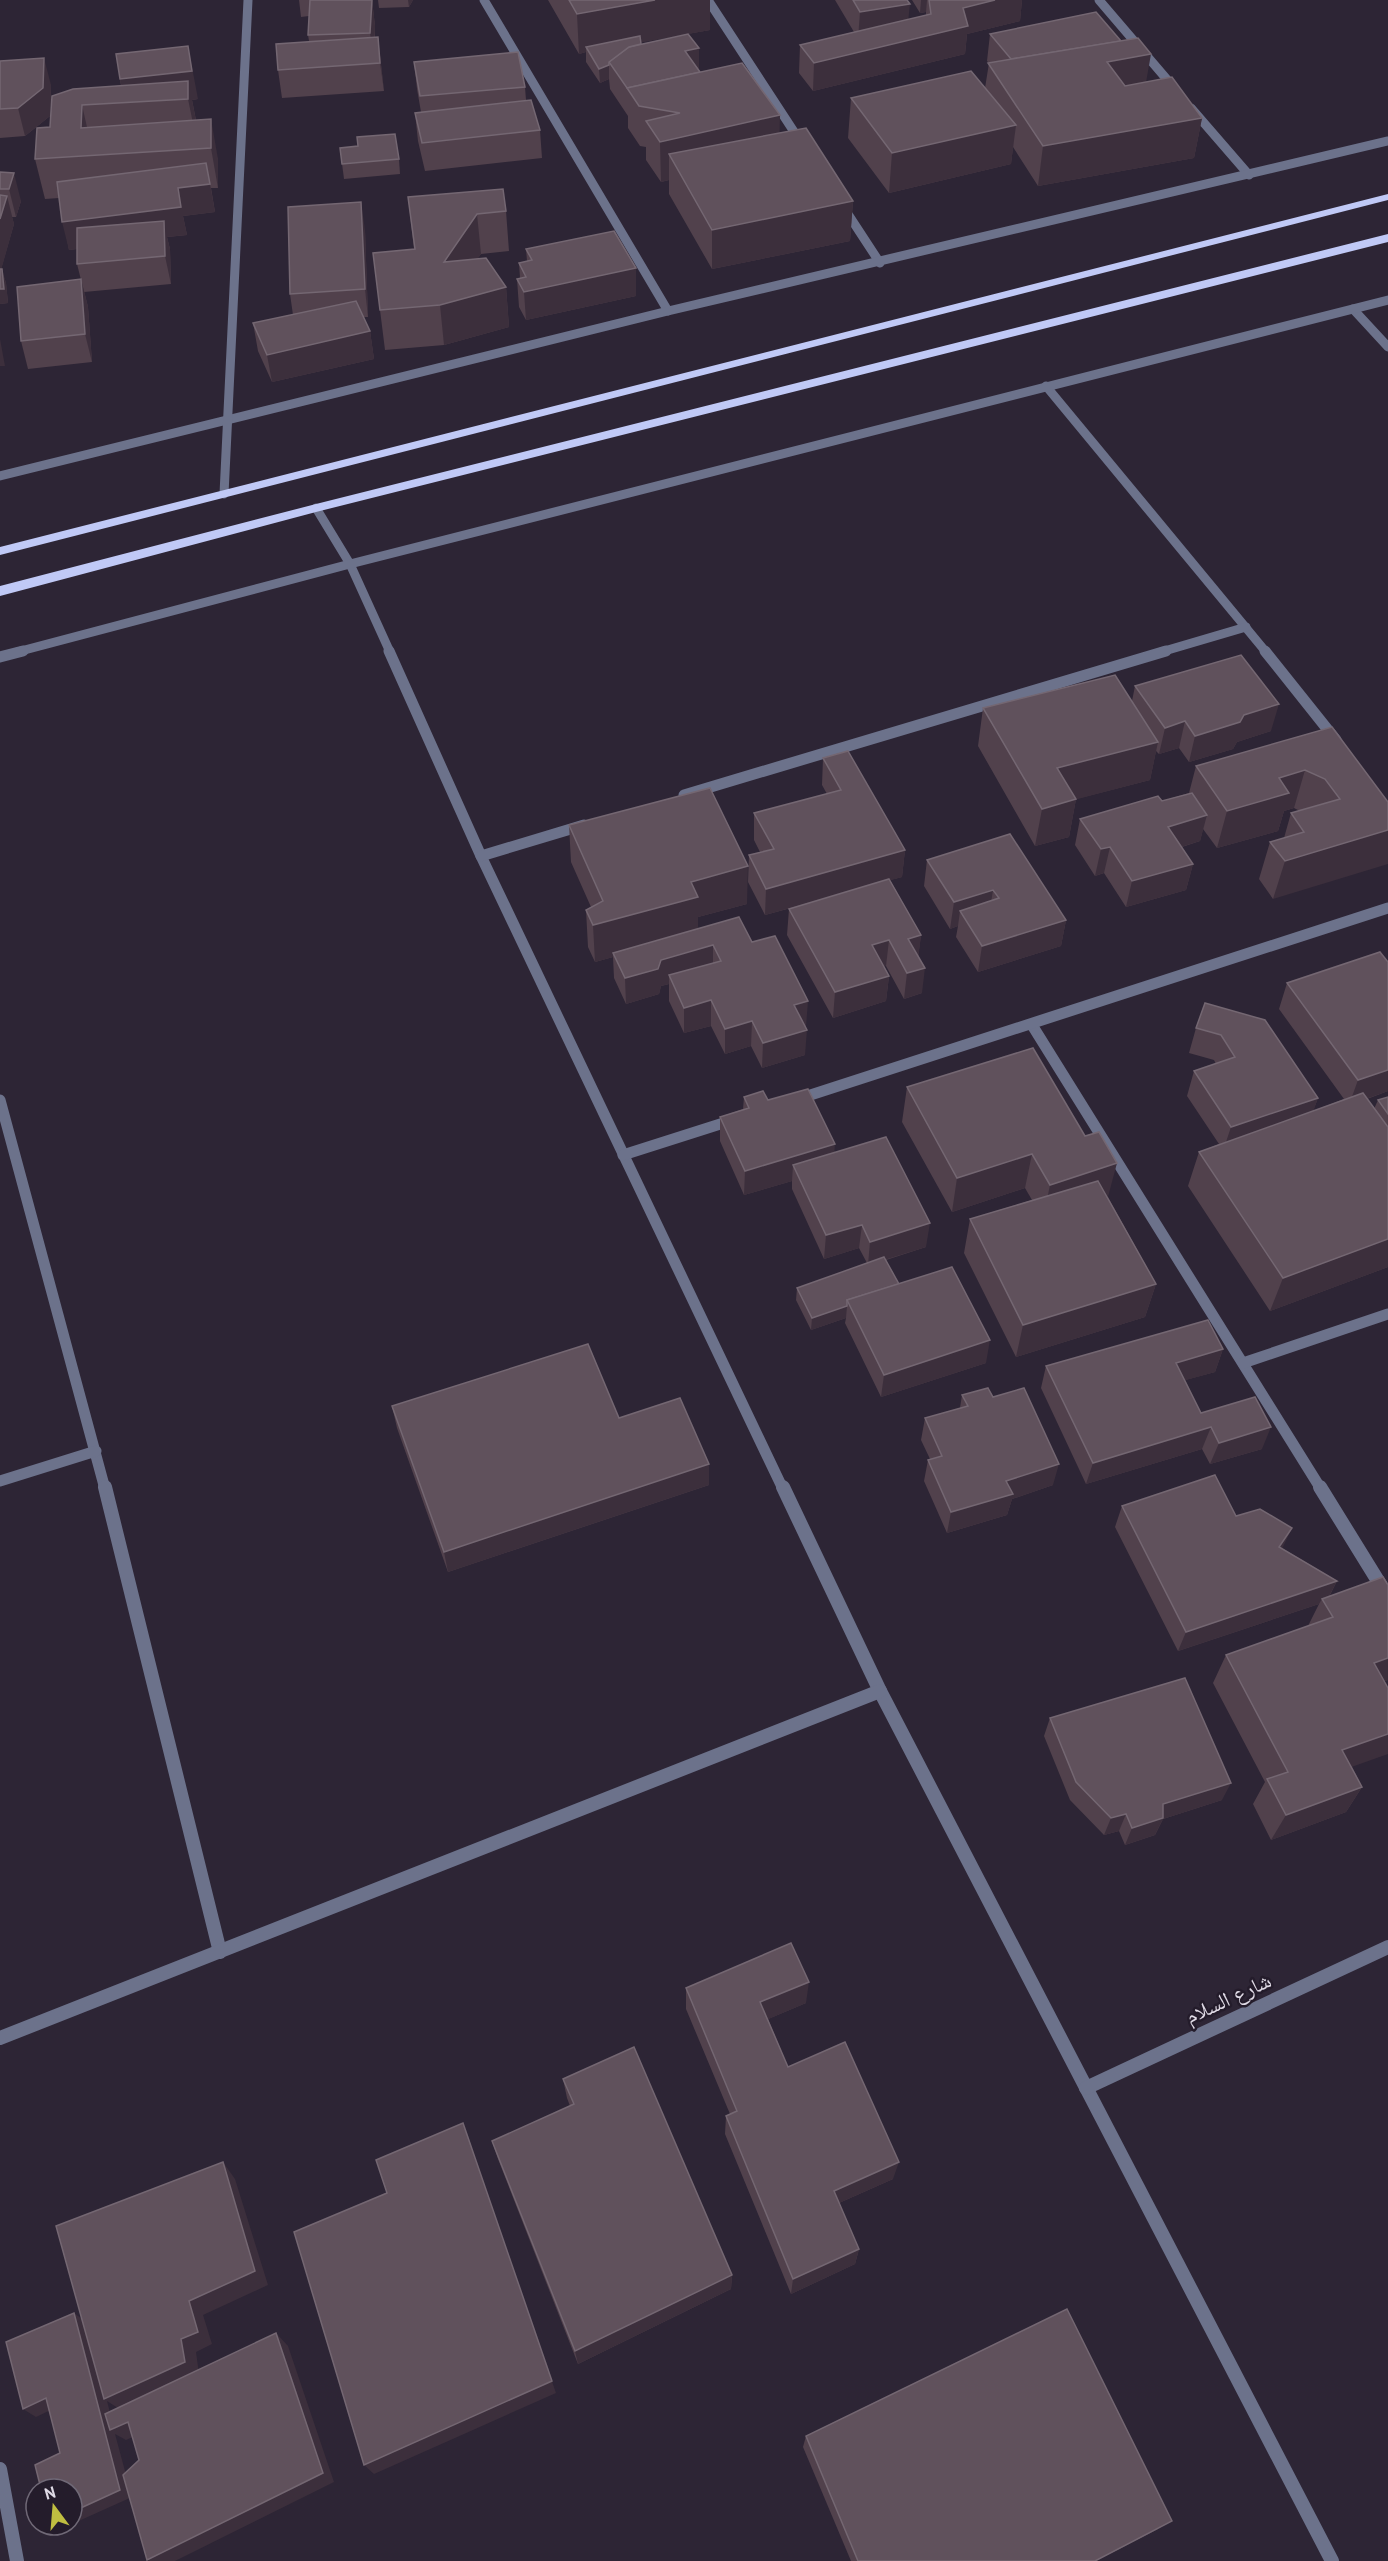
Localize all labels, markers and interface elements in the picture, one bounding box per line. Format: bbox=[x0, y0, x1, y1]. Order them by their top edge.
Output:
street label: شارع السلام bbox=[1181, 1966, 1276, 2031]
north arrow bbox=[24, 2477, 84, 2537]
text: N bbox=[42, 2482, 58, 2504]

